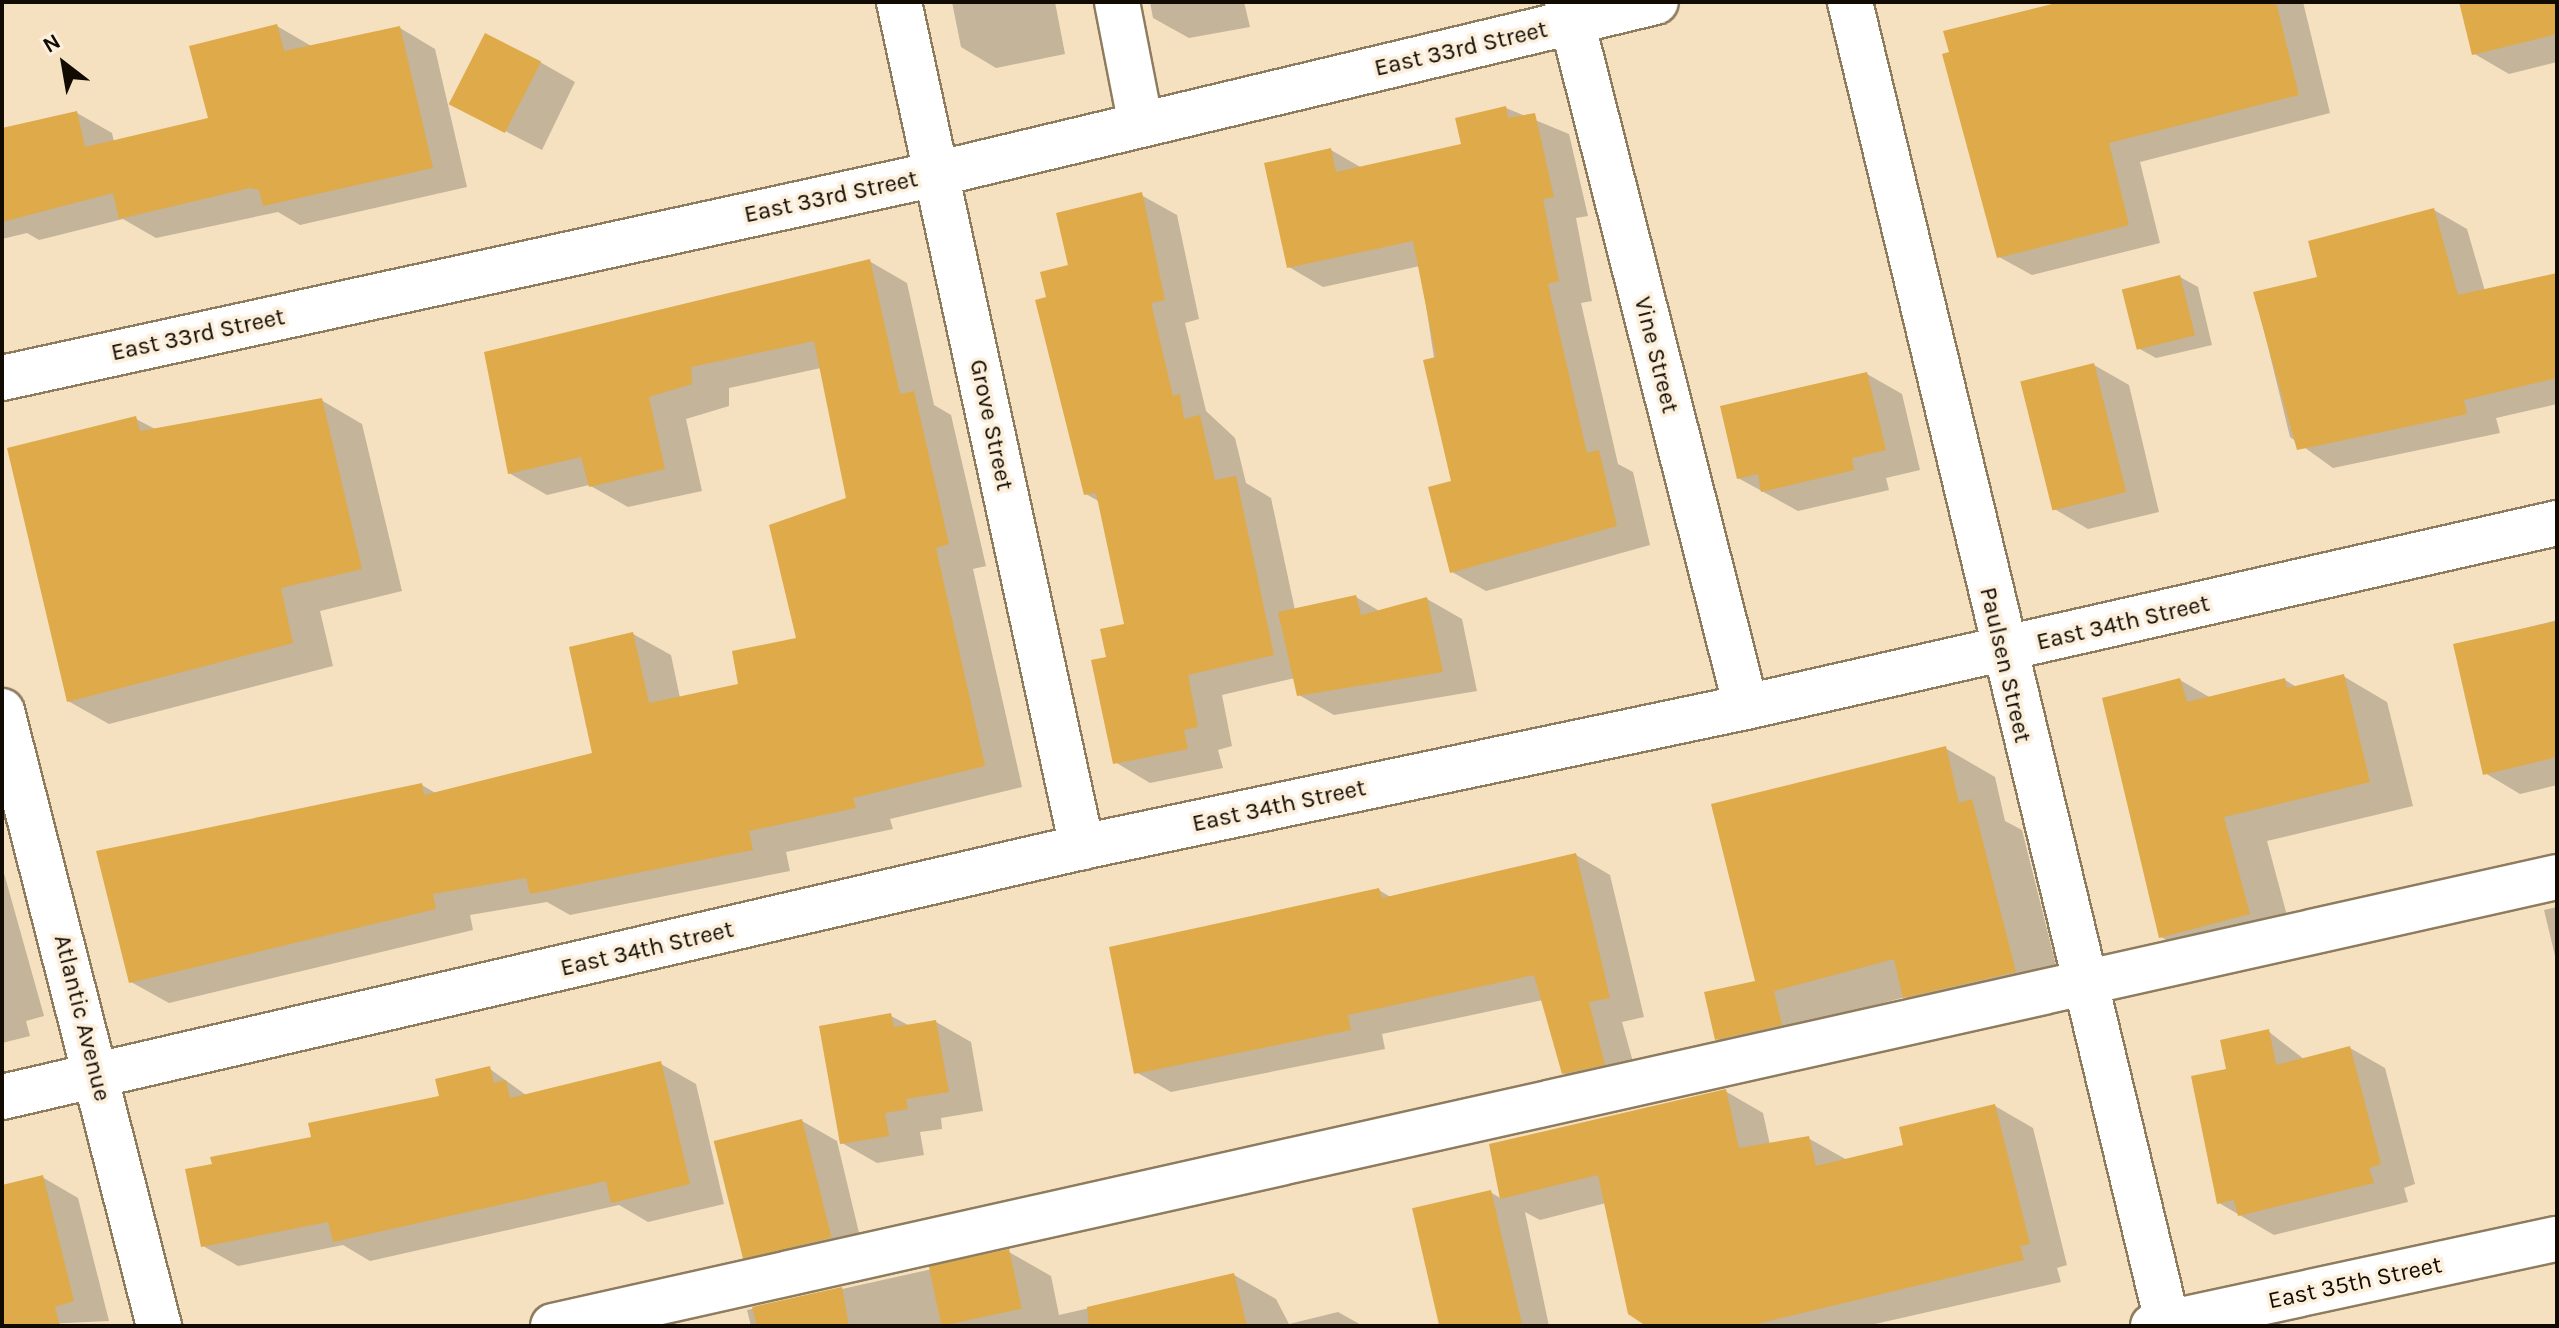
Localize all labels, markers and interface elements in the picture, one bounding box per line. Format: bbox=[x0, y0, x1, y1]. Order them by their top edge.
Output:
street label: East 33rd Street bbox=[1372, 15, 1550, 83]
north arrow bbox=[24, 24, 104, 104]
text: N bbox=[38, 28, 65, 59]
street label: East 33rd Street bbox=[742, 165, 920, 229]
street label: Vine Street bbox=[1628, 294, 1684, 416]
street label: East 33rd Street bbox=[109, 303, 287, 367]
street label: Grove Street bbox=[963, 357, 1019, 493]
street label: Paulsen Street bbox=[1973, 584, 2037, 746]
street label: East 34th Street bbox=[2034, 589, 2212, 657]
street label: East 34th Street bbox=[1190, 774, 1368, 838]
street label: East 34th Street bbox=[558, 915, 736, 983]
street label: Atlantic Avenue bbox=[47, 932, 117, 1104]
street label: East 35th Street bbox=[2266, 1251, 2444, 1315]

